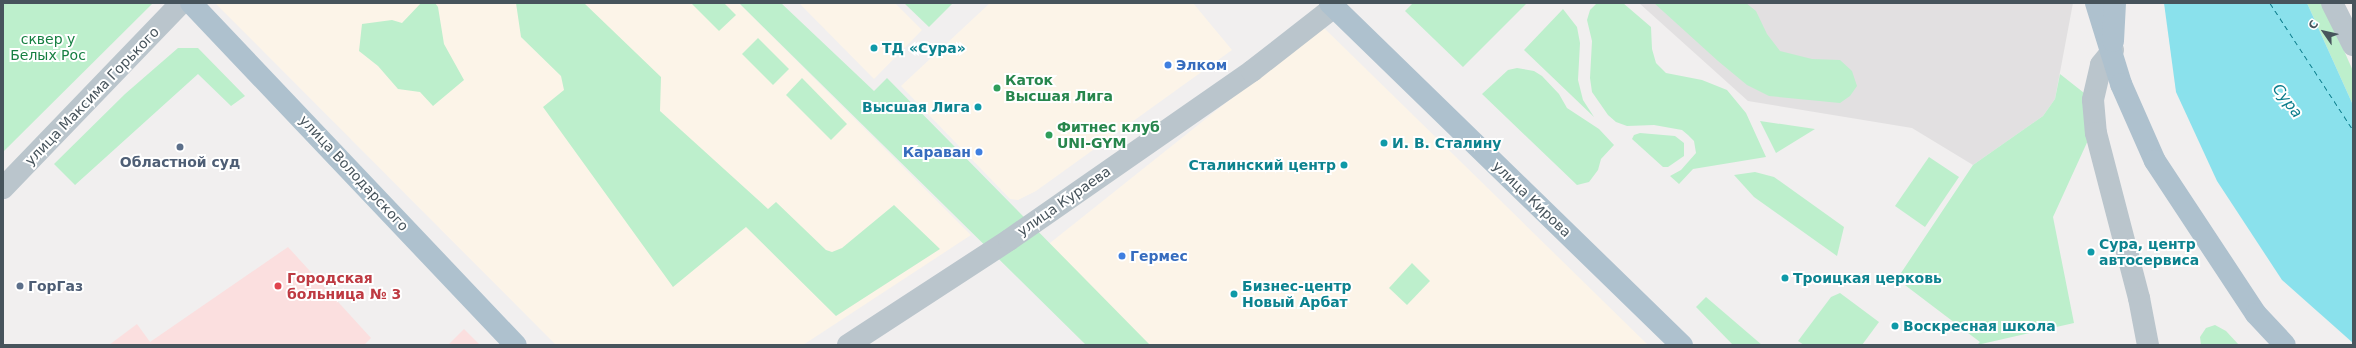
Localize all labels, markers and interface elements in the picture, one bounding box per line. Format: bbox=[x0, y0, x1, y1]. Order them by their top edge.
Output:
north arrow bbox=[2304, 12, 2344, 52]
text: С bbox=[2306, 18, 2321, 32]
street label: улица Максима Горького bbox=[22, 23, 162, 169]
park label: сквер у Белых Рос bbox=[10, 31, 86, 64]
place label: ТД «Сура» bbox=[882, 40, 966, 56]
marker: ТД «Сура» bbox=[869, 43, 879, 53]
place label: Элком bbox=[1176, 57, 1227, 73]
marker: Элком bbox=[1163, 60, 1173, 70]
place label: Каток Высшая Лига bbox=[1005, 72, 1113, 104]
water label: Сура bbox=[2268, 80, 2306, 122]
marker: Каток Высшая Лига bbox=[992, 83, 1002, 93]
place label: Высшая Лига bbox=[862, 99, 970, 115]
marker: Высшая Лига bbox=[973, 102, 983, 112]
street label: улица Володарского bbox=[296, 112, 412, 234]
place label: Фитнес клуб UNI-GYM bbox=[1057, 119, 1160, 152]
marker: Фитнес клуб UNI-GYM bbox=[1044, 130, 1054, 140]
place label: И. В. Сталину bbox=[1392, 135, 1501, 151]
marker: И. В. Сталину bbox=[1379, 138, 1389, 148]
marker: Областной суд bbox=[175, 142, 185, 152]
place label: Караван bbox=[903, 144, 971, 160]
marker: Караван bbox=[974, 147, 984, 157]
place label: Областной суд bbox=[120, 154, 240, 170]
place label: Сталинский центр bbox=[1188, 157, 1336, 173]
street label: улица Кирова bbox=[1489, 157, 1575, 241]
marker: Сталинский центр bbox=[1339, 160, 1349, 170]
street label: улица Кураева bbox=[1014, 163, 1114, 239]
place label: Сура, центр автосервиса bbox=[2099, 236, 2199, 268]
marker: Сура, центр автосервиса bbox=[2086, 247, 2096, 257]
place label: Гермес bbox=[1130, 248, 1188, 264]
marker: Гермес bbox=[1117, 251, 1127, 261]
place label: Городская больница № 3 bbox=[287, 270, 401, 302]
place label: Троицкая церковь bbox=[1793, 270, 1942, 286]
marker: Троицкая церковь bbox=[1780, 273, 1790, 283]
place label: ГорГаз bbox=[28, 278, 83, 294]
place label: Бизнес-центр Новый Арбат bbox=[1242, 278, 1352, 310]
marker: Городская больница № 3 bbox=[272, 280, 284, 292]
marker: ГорГаз bbox=[15, 281, 25, 291]
marker: Бизнес-центр Новый Арбат bbox=[1229, 289, 1239, 299]
place label: Воскресная школа bbox=[1903, 318, 2056, 334]
marker: Воскресная школа bbox=[1890, 321, 1900, 331]

